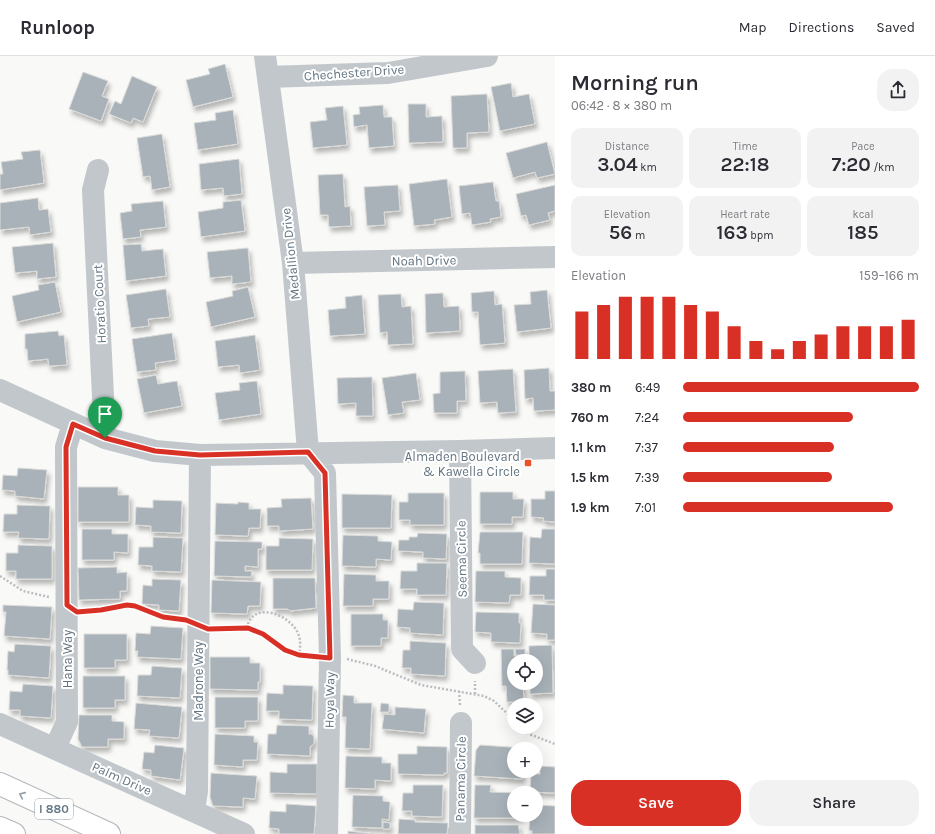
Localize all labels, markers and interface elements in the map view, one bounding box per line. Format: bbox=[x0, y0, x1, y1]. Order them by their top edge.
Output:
text: Runloop bbox=[20, 17, 95, 39]
text: Map bbox=[739, 19, 767, 36]
text: Directions bbox=[789, 19, 854, 36]
text: Saved bbox=[876, 19, 915, 36]
street label: Chechester Drive bbox=[304, 61, 405, 83]
button: share bbox=[877, 69, 919, 111]
text: Morning run bbox=[571, 70, 699, 96]
text: 06:42 · 8 × 380 m bbox=[571, 98, 672, 113]
text: Distance bbox=[605, 140, 649, 153]
text: Time bbox=[733, 140, 757, 153]
text: Pace bbox=[851, 140, 875, 153]
text: 3.04 bbox=[597, 153, 638, 176]
text: 22:18 bbox=[721, 153, 769, 176]
text: 7:20 bbox=[831, 153, 871, 176]
text: km bbox=[638, 161, 657, 174]
text: /km bbox=[871, 161, 895, 174]
street label: Medallion Drive bbox=[278, 207, 303, 301]
text: Elevation bbox=[604, 208, 650, 221]
text: Heart rate bbox=[720, 208, 770, 221]
text: kcal bbox=[852, 208, 874, 221]
text: 56 bbox=[609, 221, 632, 244]
text: 163 bbox=[716, 221, 748, 244]
text: 185 bbox=[847, 221, 879, 244]
text: m bbox=[632, 229, 645, 242]
text: bpm bbox=[748, 229, 774, 242]
street label: Noah Drive bbox=[392, 252, 457, 269]
street label: Horatio Court bbox=[90, 264, 109, 344]
text: Elevation bbox=[571, 268, 626, 283]
text: 159–166 m bbox=[859, 268, 919, 283]
text: 380 m bbox=[571, 380, 611, 395]
text: 6:49 bbox=[635, 380, 660, 395]
pin bbox=[88, 397, 122, 438]
icon: arrive bbox=[94, 403, 116, 425]
text: 760 m bbox=[571, 410, 609, 425]
text: 7:24 bbox=[635, 410, 659, 425]
text: 1.1 km bbox=[571, 440, 606, 455]
text: 7:37 bbox=[635, 440, 658, 455]
place label: Almaden Boulevard & Kawella Circle bbox=[405, 449, 520, 479]
marker: Almaden Boulevard & Kawella Circle bbox=[523, 458, 533, 468]
text: 1.5 km bbox=[571, 470, 609, 485]
text: 7:39 bbox=[635, 470, 659, 485]
text: 1.9 km bbox=[571, 500, 610, 515]
text: 7:01 bbox=[635, 500, 656, 515]
street label: Seema Circle bbox=[453, 520, 470, 598]
street label: Hana Way bbox=[60, 630, 75, 688]
street label: Madrone Way bbox=[191, 641, 206, 721]
map controls bbox=[507, 654, 543, 822]
button: locate bbox=[507, 654, 543, 690]
street label: Hoya Way bbox=[322, 672, 337, 728]
button: layers bbox=[507, 698, 543, 734]
street label: Panama Circle bbox=[452, 736, 469, 822]
button: + bbox=[507, 742, 543, 778]
street label: Palm Drive bbox=[90, 759, 154, 798]
button: Save bbox=[571, 780, 741, 826]
button: Share bbox=[749, 780, 919, 826]
button: − bbox=[507, 786, 543, 822]
one-way arrow bbox=[19, 792, 27, 800]
road number: I 880 bbox=[35, 799, 73, 819]

